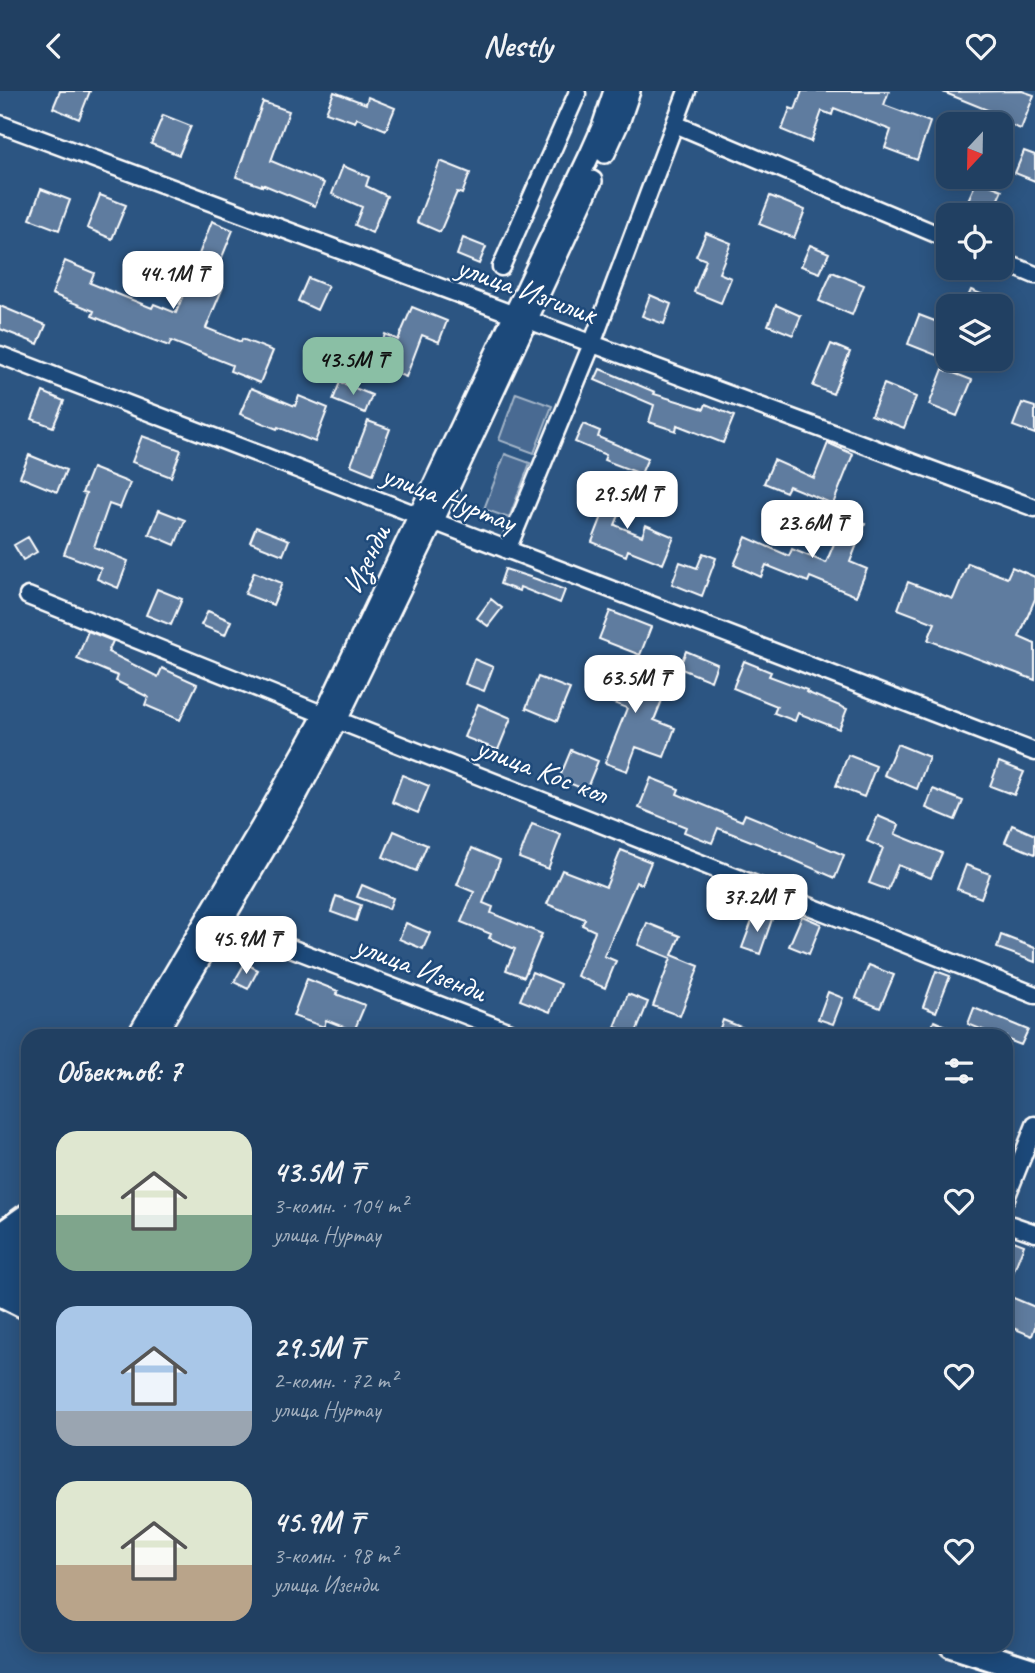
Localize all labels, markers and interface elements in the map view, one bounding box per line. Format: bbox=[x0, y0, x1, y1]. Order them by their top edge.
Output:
text: Nestly bbox=[483, 25, 552, 66]
icon: back bbox=[35, 27, 73, 65]
icon: heart bbox=[962, 27, 1000, 65]
north arrow bbox=[936, 112, 1013, 189]
map controls bbox=[936, 112, 1013, 371]
button: locate bbox=[936, 203, 1013, 280]
street label: улица Изгилик bbox=[450, 247, 604, 333]
pin: 44.1M ₸ bbox=[108, 251, 238, 311]
text: 44.1M ₸ bbox=[138, 259, 208, 288]
button: layers bbox=[936, 294, 1013, 371]
pin: 43.5M ₸ bbox=[288, 337, 418, 397]
text: 43.5M ₸ bbox=[319, 345, 387, 374]
street label: улица Нуртау bbox=[375, 454, 524, 542]
pin: 29.5M ₸ bbox=[562, 471, 692, 531]
text: 29.5M ₸ bbox=[593, 479, 661, 508]
pin: 23.6M ₸ bbox=[747, 501, 877, 560]
text: 23.6M ₸ bbox=[777, 508, 847, 537]
street label: Изенди bbox=[333, 517, 400, 600]
pin: 63.5M ₸ bbox=[570, 655, 700, 715]
text: 63.5M ₸ bbox=[600, 663, 670, 692]
street label: улица Кос кол bbox=[469, 727, 615, 813]
pin: 37.2M ₸ bbox=[692, 875, 822, 934]
text: 37.2M ₸ bbox=[722, 882, 792, 911]
pin: 45.9M ₸ bbox=[181, 917, 311, 976]
text: 45.9M ₸ bbox=[212, 924, 280, 953]
street label: улица Изенди bbox=[348, 925, 493, 1011]
text: Объектов: 7 bbox=[56, 1052, 181, 1090]
icon: filters bbox=[940, 1052, 978, 1090]
text: 43.5M ₸ bbox=[273, 1153, 363, 1191]
icon: home bbox=[112, 1159, 196, 1243]
icon: heart bbox=[940, 1182, 978, 1220]
text: 3-комн. · 104 m² bbox=[273, 1191, 407, 1220]
text: улица Нуртау bbox=[273, 1220, 381, 1249]
text: 29.5M ₸ bbox=[273, 1328, 362, 1366]
icon: home bbox=[112, 1334, 196, 1418]
icon: heart bbox=[940, 1357, 978, 1395]
text: 2-комн. · 72 m² bbox=[273, 1366, 397, 1395]
text: улица Нуртау bbox=[273, 1395, 381, 1424]
text: 45.9M ₸ bbox=[273, 1503, 362, 1541]
icon: home bbox=[112, 1509, 196, 1593]
icon: heart bbox=[940, 1532, 978, 1570]
text: 3-комн. · 98 m² bbox=[273, 1541, 397, 1570]
text: улица Изенди bbox=[273, 1570, 378, 1599]

